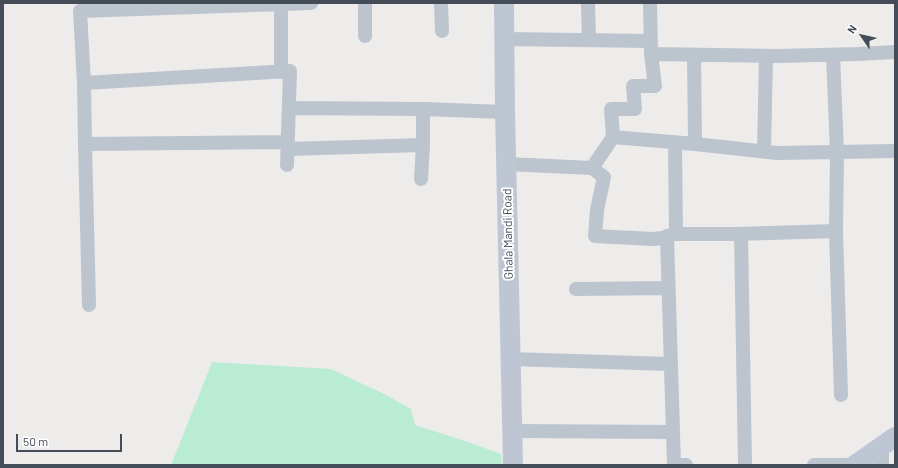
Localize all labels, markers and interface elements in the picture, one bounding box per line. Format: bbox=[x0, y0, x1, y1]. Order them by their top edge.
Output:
north arrow bbox=[842, 16, 882, 56]
text: N bbox=[844, 22, 859, 36]
street label: Ghala Mandi Road bbox=[500, 188, 516, 280]
scale bar bbox=[18, 426, 124, 452]
text: 50 m bbox=[23, 434, 48, 448]

